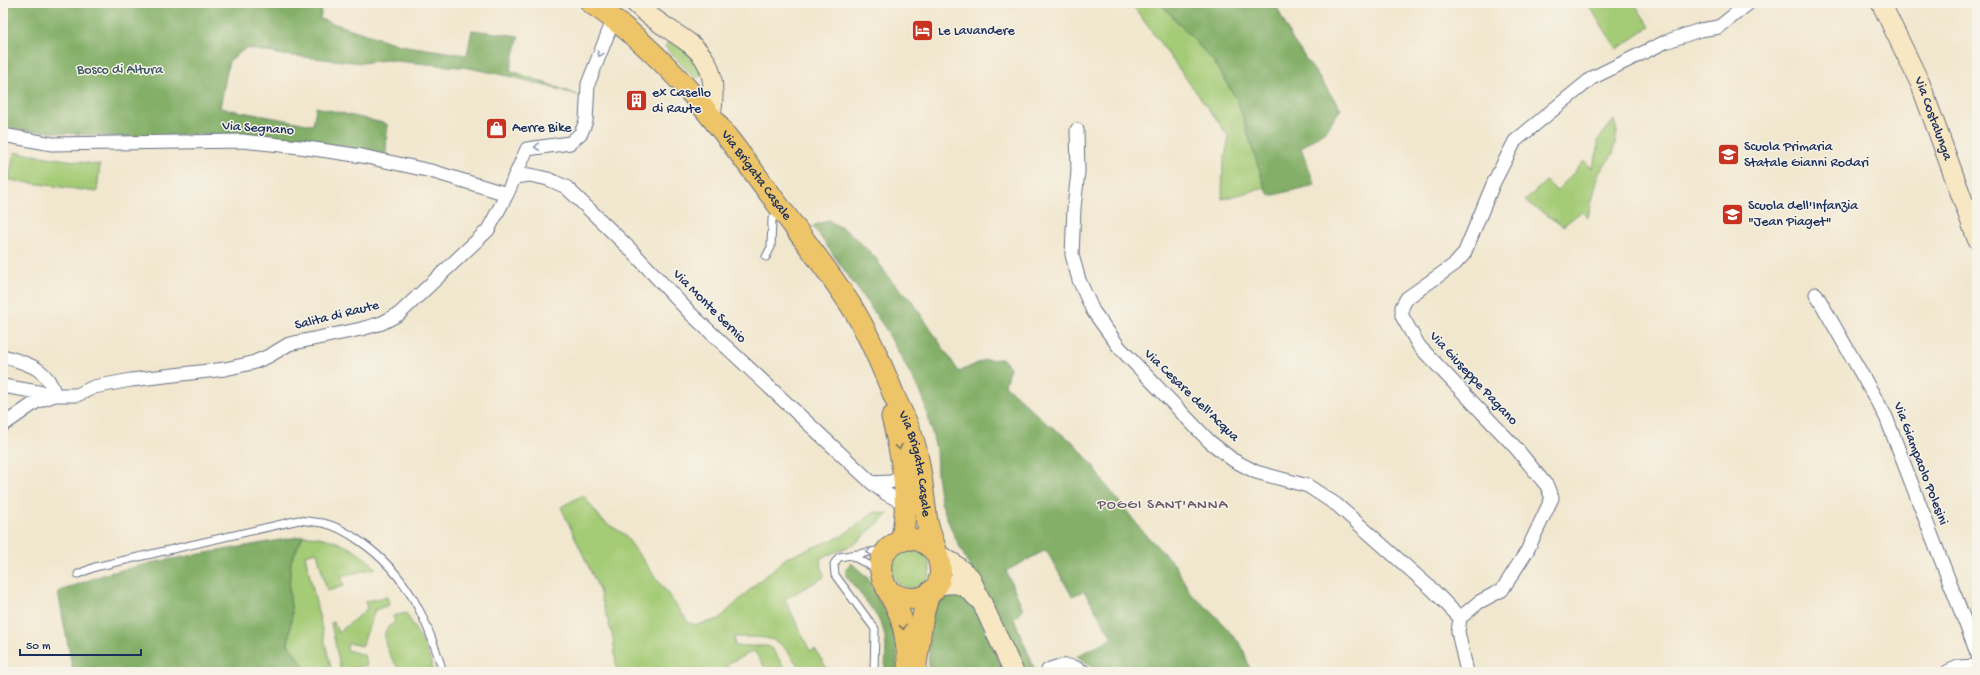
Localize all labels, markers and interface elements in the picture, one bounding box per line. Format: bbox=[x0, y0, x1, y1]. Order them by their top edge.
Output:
hotel icon: Le Lavandere bbox=[910, 18, 936, 44]
place label: Le Lavandere bbox=[938, 23, 1016, 40]
one-way arrow bbox=[596, 51, 605, 58]
park label: Bosco di Altura bbox=[76, 62, 164, 79]
street label: Via Costalunga bbox=[1909, 73, 1956, 164]
place label: ex Casello di Raute bbox=[652, 85, 711, 118]
building icon: ex Casello di Raute bbox=[623, 88, 649, 114]
shop icon: Aerre Bike bbox=[483, 115, 509, 141]
street label: Via Segnano bbox=[221, 118, 294, 140]
place label: Aerre Bike bbox=[512, 120, 572, 137]
street label: Via Brigata Casale bbox=[716, 126, 796, 225]
place label: Scuola Primaria Statale Gianni Rodari bbox=[1744, 139, 1869, 172]
one-way arrow bbox=[534, 142, 540, 151]
school or university icon: Scuola Primaria Statale Gianni Rodari bbox=[1716, 142, 1742, 168]
place label: Scuola dell'Infanzia "Jean Piaget" bbox=[1748, 198, 1859, 231]
school or university icon: Scuola dell'Infanzia "Jean Piaget" bbox=[1719, 201, 1745, 227]
street label: Via Monte Sernio bbox=[668, 266, 749, 347]
street label: Salita di Raute bbox=[293, 297, 382, 335]
street label: Via Giuseppe Pagano bbox=[1424, 328, 1521, 429]
street label: Via Cesare dell'Acqua bbox=[1139, 345, 1243, 447]
street label: Via Giampaolo Polesini bbox=[1888, 399, 1951, 528]
street label: Via Brigata Casale bbox=[893, 407, 935, 519]
one-way arrow bbox=[894, 444, 903, 450]
district label: POGGI SANT'ANNA bbox=[1097, 496, 1229, 514]
one-way arrow bbox=[866, 547, 872, 556]
one-way arrow bbox=[898, 624, 906, 631]
scale bar bbox=[20, 631, 141, 657]
text: 50 m bbox=[26, 640, 51, 654]

